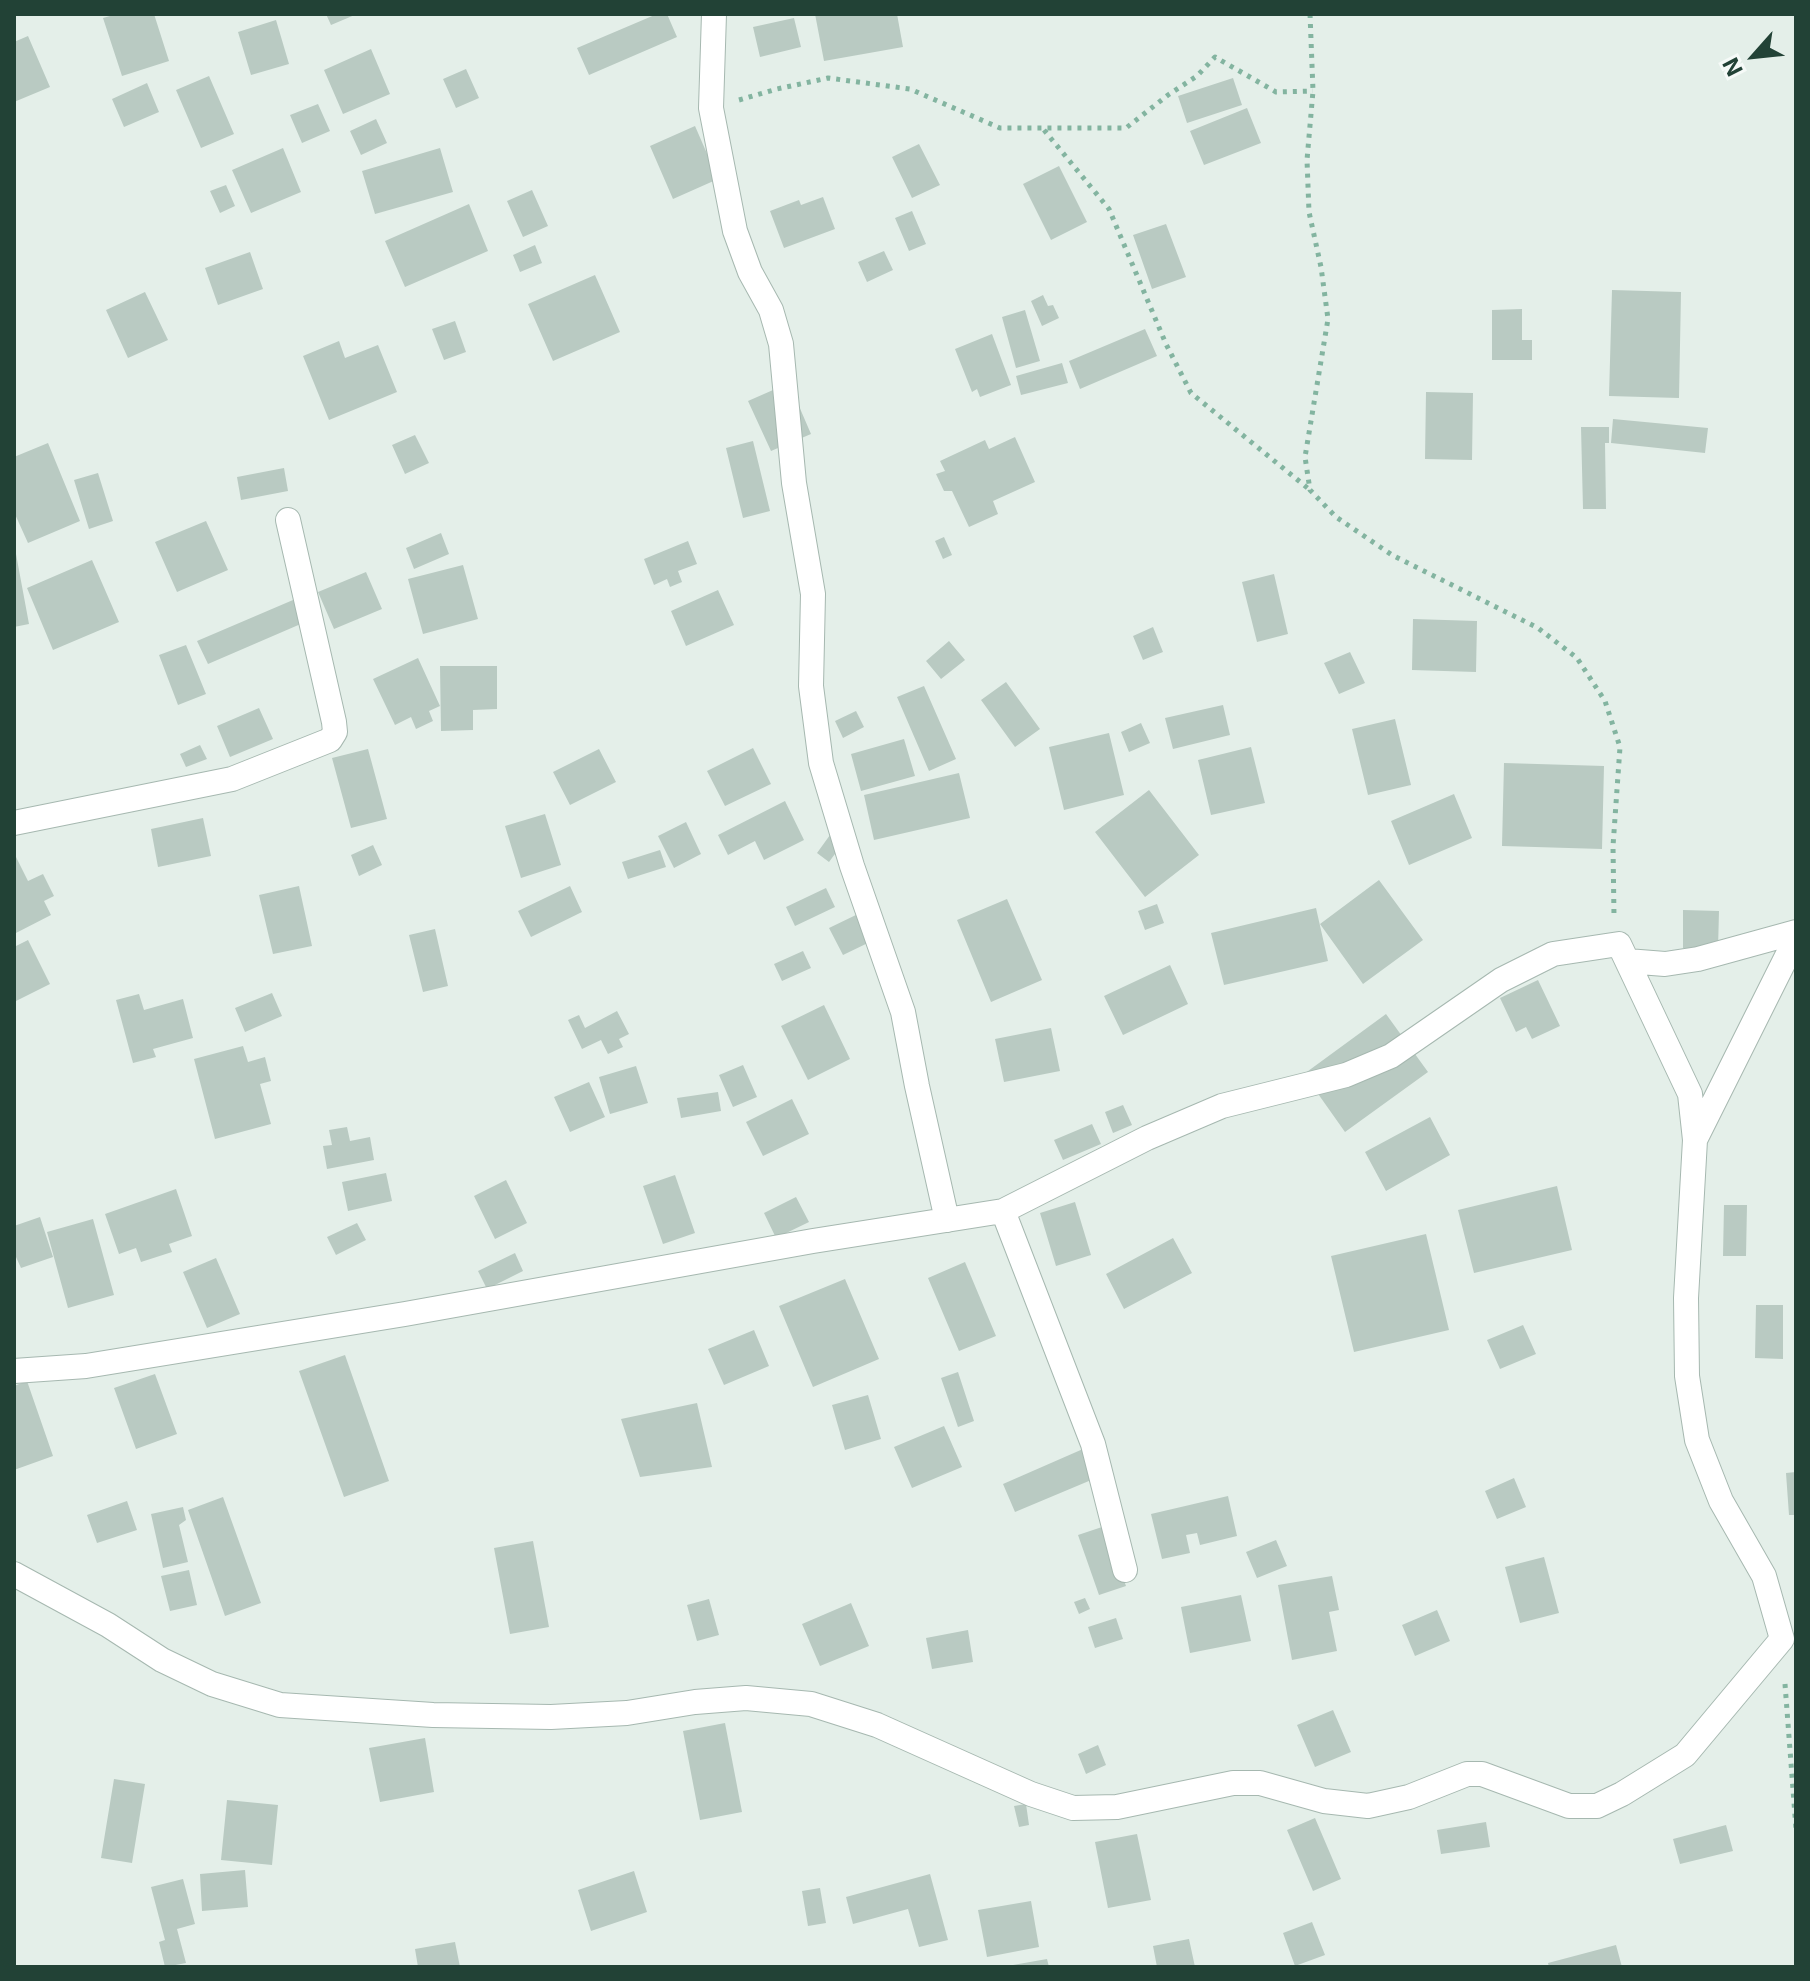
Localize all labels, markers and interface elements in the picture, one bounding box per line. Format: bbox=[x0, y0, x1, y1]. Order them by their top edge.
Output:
north arrow bbox=[1714, 16, 1794, 96]
text: N bbox=[1717, 54, 1748, 80]

